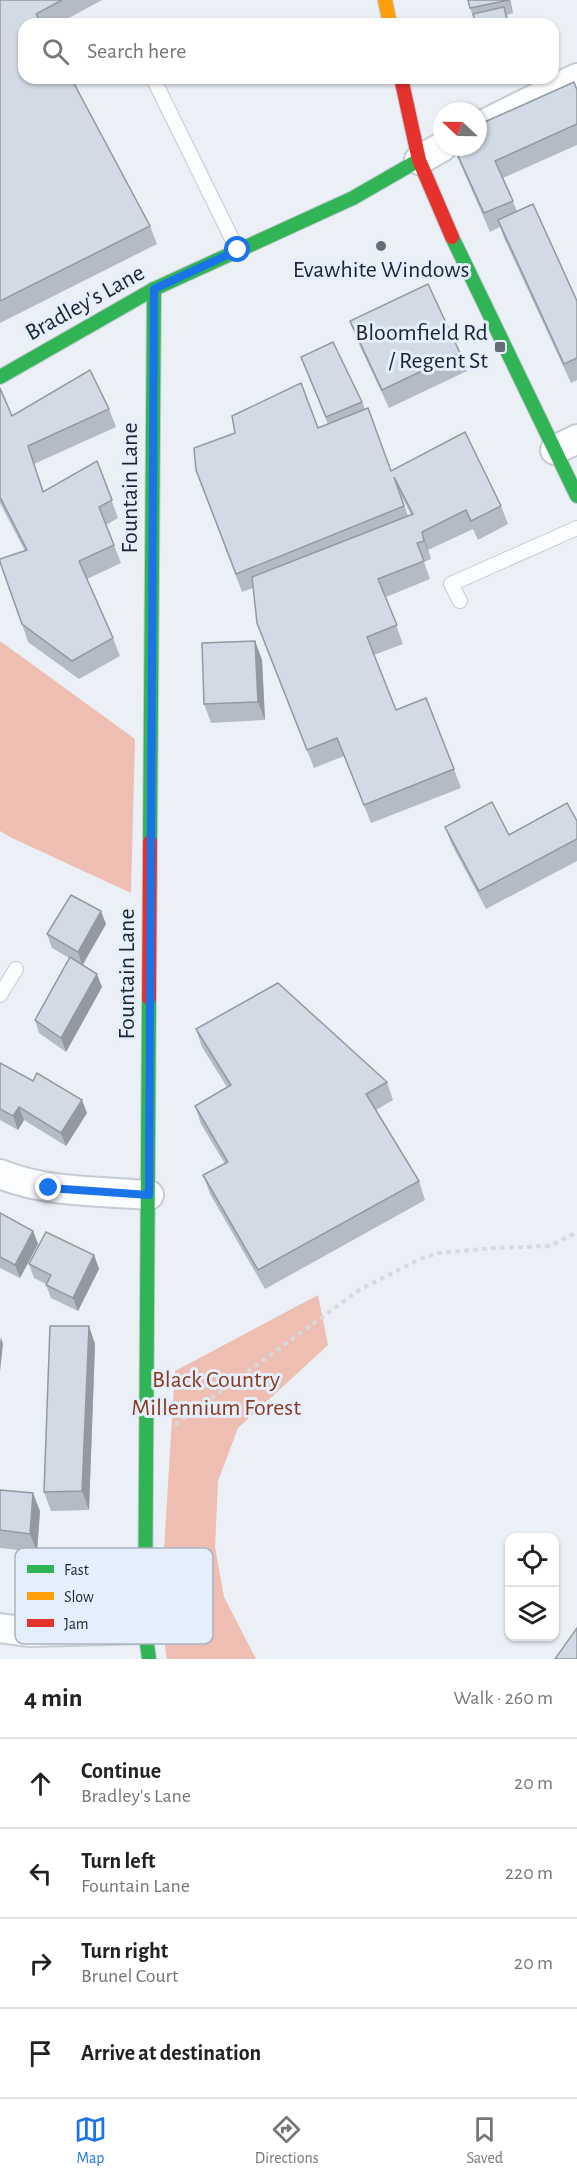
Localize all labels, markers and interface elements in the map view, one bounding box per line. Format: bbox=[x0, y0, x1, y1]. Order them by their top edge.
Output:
search box bbox=[18, 18, 559, 84]
icon: search bbox=[39, 35, 72, 68]
text: Search here bbox=[87, 40, 186, 62]
north arrow bbox=[433, 102, 487, 156]
route start bbox=[224, 236, 250, 262]
marker: Evawhite Windows bbox=[374, 239, 388, 253]
place label: Evawhite Windows bbox=[293, 258, 469, 282]
street label: Bradley's Lane bbox=[21, 261, 149, 345]
place label: Bloomfield Rd / Regent St bbox=[355, 321, 488, 373]
marker: Bloomfield Rd / Regent St bbox=[493, 340, 507, 354]
street label: Fountain Lane bbox=[118, 423, 142, 553]
street label: Fountain Lane bbox=[115, 909, 139, 1039]
route end bbox=[35, 1174, 61, 1200]
park label: Black Country Millennium Forest bbox=[131, 1368, 301, 1420]
map controls bbox=[505, 1533, 559, 1641]
button: locate bbox=[505, 1533, 559, 1587]
legend bbox=[15, 1548, 213, 1644]
text: Fast bbox=[64, 1562, 89, 1578]
button: layers bbox=[505, 1587, 559, 1641]
text: Slow bbox=[64, 1589, 94, 1605]
text: Jam bbox=[64, 1616, 89, 1632]
text: 4 min bbox=[24, 1685, 83, 1711]
text: Walk · 260 m bbox=[453, 1688, 553, 1708]
text: Continue bbox=[81, 1760, 161, 1782]
icon: ahead bbox=[24, 1767, 57, 1800]
text: 20 m bbox=[514, 1773, 553, 1793]
text: Bradley's Lane bbox=[81, 1786, 191, 1806]
text: Turn left bbox=[81, 1850, 155, 1872]
icon: left bbox=[24, 1857, 57, 1890]
text: 220 m bbox=[505, 1863, 553, 1883]
text: Fountain Lane bbox=[81, 1876, 190, 1896]
text: Turn right bbox=[81, 1940, 168, 1962]
icon: right bbox=[24, 1947, 57, 1980]
text: 20 m bbox=[514, 1953, 553, 1973]
text: Brunel Court bbox=[81, 1966, 178, 1986]
icon: arrive bbox=[24, 2037, 57, 2070]
text: Arrive at destination bbox=[81, 2042, 261, 2064]
tab: Map bbox=[74, 2113, 107, 2168]
tab: Directions bbox=[255, 2113, 319, 2168]
tab: Saved bbox=[466, 2113, 503, 2168]

